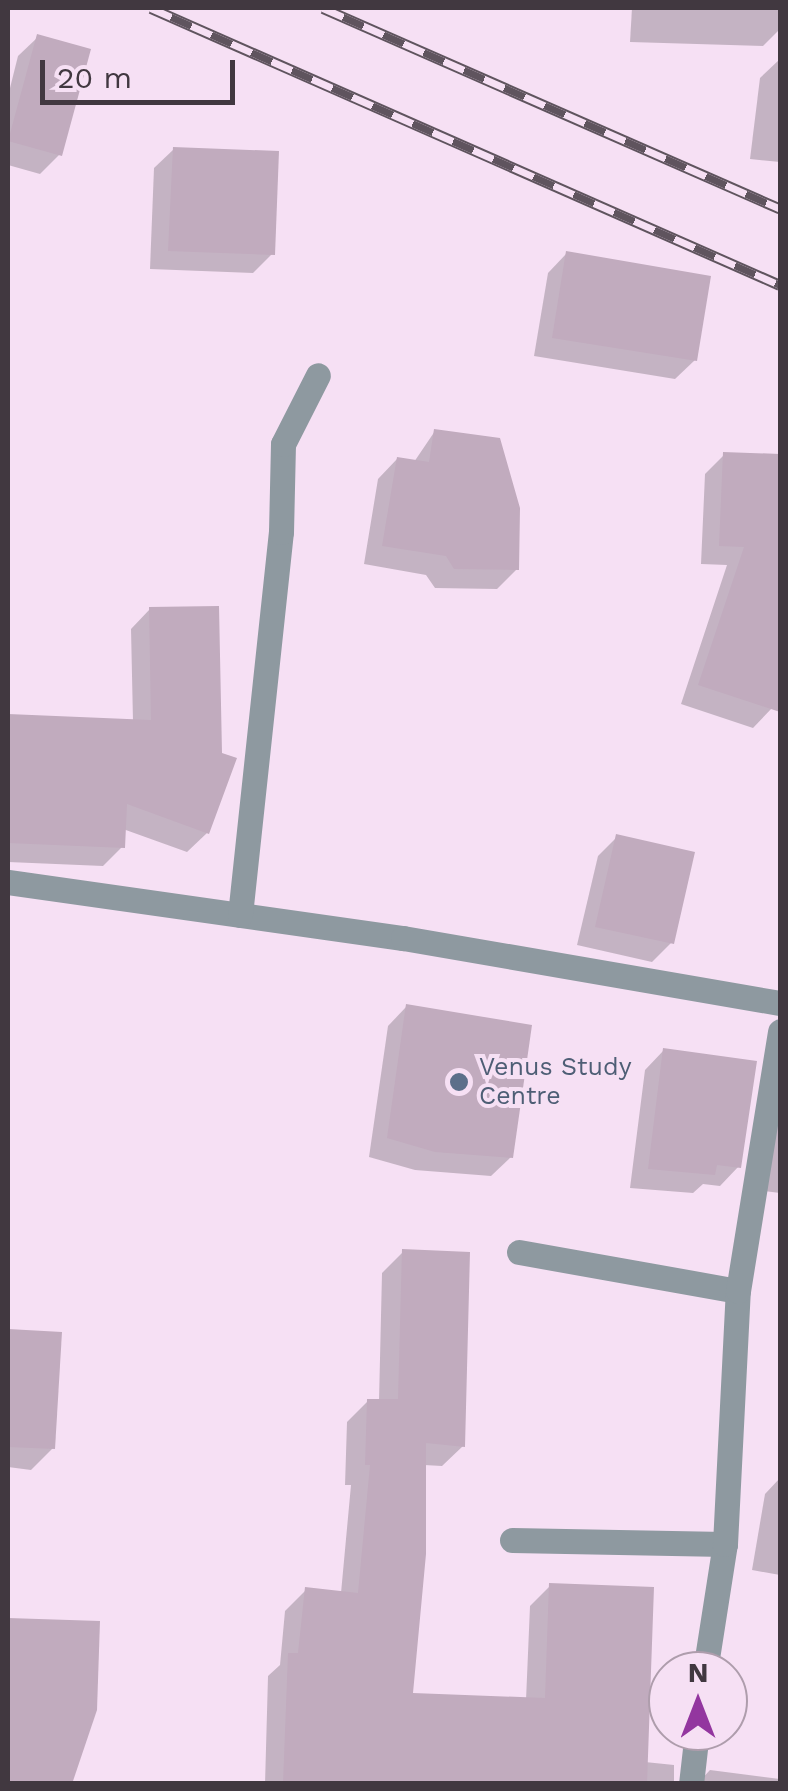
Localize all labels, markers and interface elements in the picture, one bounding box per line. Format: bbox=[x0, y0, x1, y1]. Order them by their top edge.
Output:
scale bar bbox=[45, 40, 240, 102]
text: 20 m bbox=[57, 60, 132, 95]
place label: Venus Study Centre bbox=[479, 1053, 632, 1112]
marker: Venus Study Centre bbox=[448, 1071, 470, 1093]
north arrow bbox=[648, 1651, 748, 1751]
text: N bbox=[688, 1656, 708, 1689]

